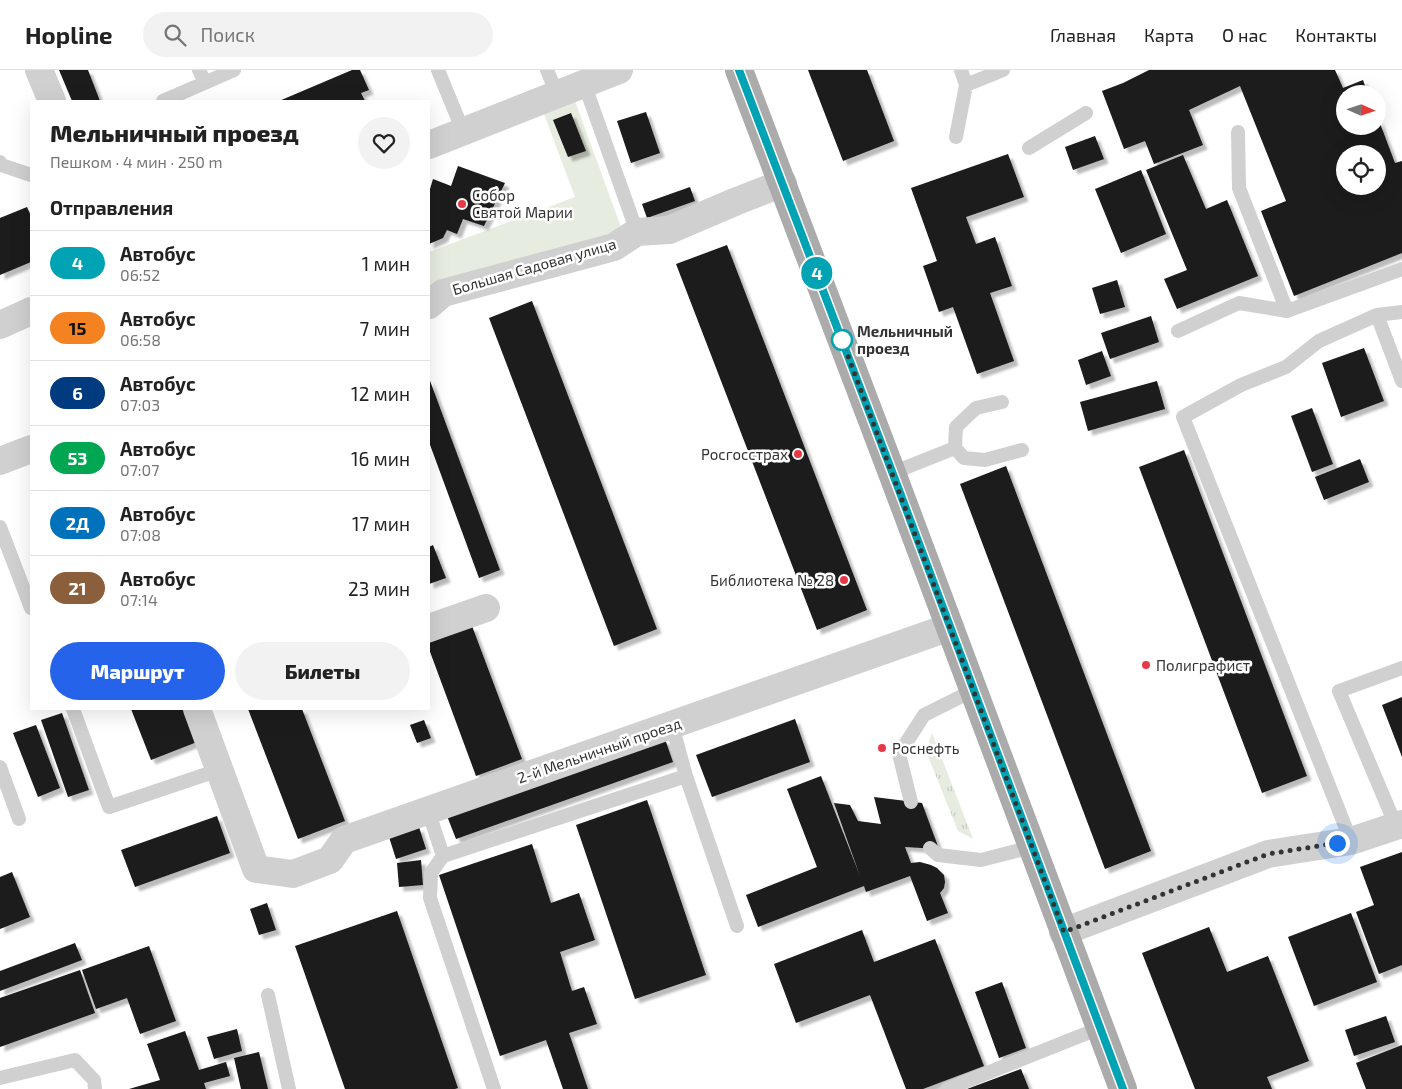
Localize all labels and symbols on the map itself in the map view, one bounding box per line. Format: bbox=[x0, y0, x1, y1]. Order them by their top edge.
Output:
north arrow bbox=[1336, 85, 1386, 135]
place label: Собор Святой Марии bbox=[472, 186, 573, 221]
marker: Собор Святой Марии bbox=[456, 198, 468, 210]
street label: Большая Садовая улица bbox=[450, 234, 618, 299]
line badge: 4 bbox=[801, 257, 833, 289]
place label: Мельничный проезд bbox=[857, 322, 953, 357]
marker: Мельничный проезд bbox=[831, 329, 853, 351]
place label: Росгосстрах bbox=[701, 445, 788, 463]
marker: Росгосстрах bbox=[792, 448, 804, 460]
place label: Библиотека № 28 bbox=[710, 571, 834, 589]
marker: Библиотека № 28 bbox=[838, 574, 850, 586]
place label: Полиграфист bbox=[1156, 656, 1250, 674]
marker: Полиграфист bbox=[1140, 659, 1152, 671]
street label: 2-й Мельничный проезд bbox=[515, 713, 684, 787]
place label: Роснефть bbox=[892, 739, 960, 757]
marker: Роснефть bbox=[876, 742, 888, 754]
your location bbox=[1325, 831, 1350, 856]

